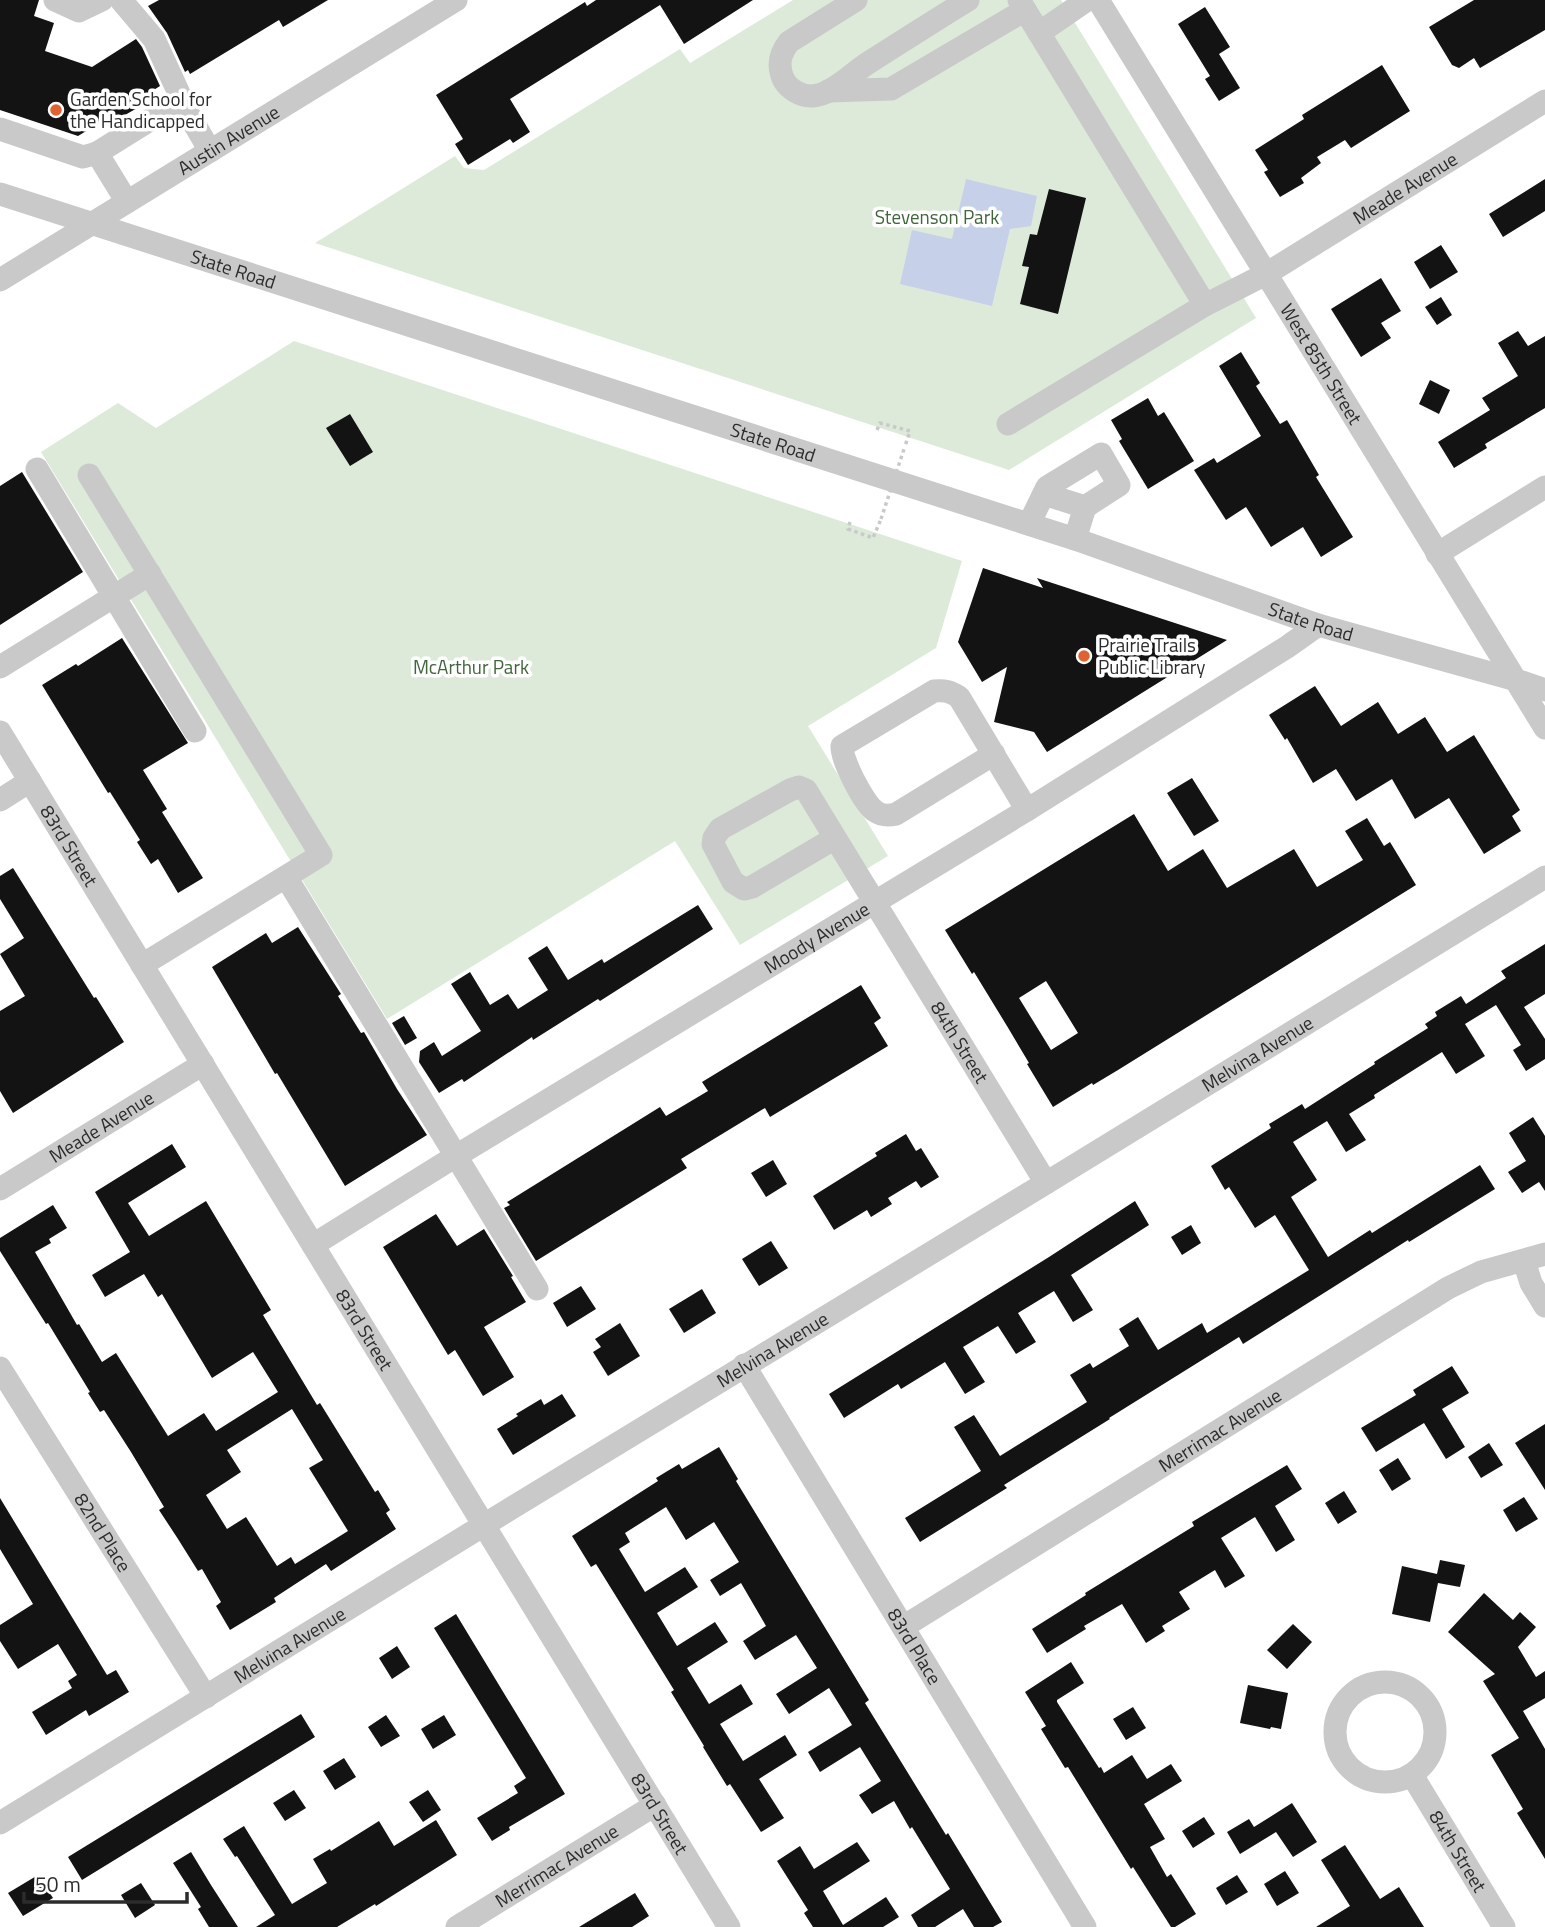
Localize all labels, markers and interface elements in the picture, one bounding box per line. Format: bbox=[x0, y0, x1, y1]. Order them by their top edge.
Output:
place label: Garden School for the Handicapped bbox=[70, 84, 212, 135]
street label: Austin Avenue bbox=[172, 97, 285, 182]
marker: Garden School for the Handicapped bbox=[48, 102, 64, 118]
street label: Meade Avenue bbox=[1347, 144, 1463, 231]
park label: Stevenson Park bbox=[875, 202, 999, 231]
street label: State Road bbox=[187, 241, 280, 296]
street label: West 85th Street bbox=[1274, 298, 1370, 430]
street label: State Road bbox=[727, 414, 820, 469]
street label: State Road bbox=[1265, 594, 1357, 648]
place label: Prairie Trails Public Library bbox=[1098, 630, 1205, 681]
marker: Prairie Trails Public Library bbox=[1076, 648, 1092, 664]
park label: McArthur Park bbox=[413, 652, 529, 681]
street label: 83rd Street bbox=[34, 799, 106, 892]
street label: Moody Avenue bbox=[758, 894, 875, 980]
street label: 84th Street bbox=[924, 995, 997, 1089]
street label: Melvina Avenue bbox=[1195, 1008, 1318, 1099]
street label: Meade Avenue bbox=[43, 1083, 159, 1170]
street label: 83rd Street bbox=[329, 1283, 401, 1376]
street label: Melvina Avenue bbox=[711, 1304, 834, 1394]
street label: Merrimac Avenue bbox=[1152, 1380, 1287, 1479]
street label: 82nd Place bbox=[68, 1487, 139, 1577]
street label: Melvina Avenue bbox=[228, 1599, 351, 1690]
street label: 83rd Place bbox=[881, 1602, 949, 1690]
street label: 83rd Street bbox=[624, 1767, 696, 1860]
street label: 84th Street bbox=[1422, 1804, 1495, 1898]
street label: Merrimac Avenue bbox=[489, 1816, 624, 1914]
scale bar bbox=[24, 1860, 187, 1904]
text: 50 m bbox=[35, 1868, 81, 1900]

